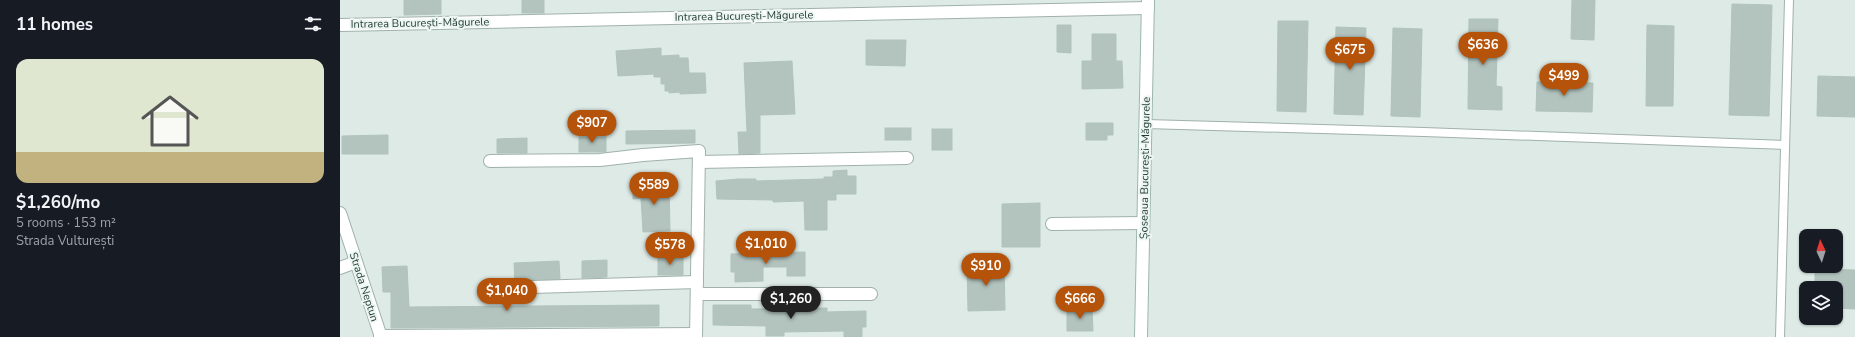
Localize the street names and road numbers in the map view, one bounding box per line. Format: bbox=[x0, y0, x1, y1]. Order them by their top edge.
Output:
street label: Intrarea București-Măgurele bbox=[675, 7, 814, 25]
street label: Intrarea București-Măgurele bbox=[351, 14, 490, 32]
street label: Șoseaua București-Măgurele bbox=[1136, 97, 1154, 239]
street label: Strada Neptun bbox=[346, 250, 382, 324]

